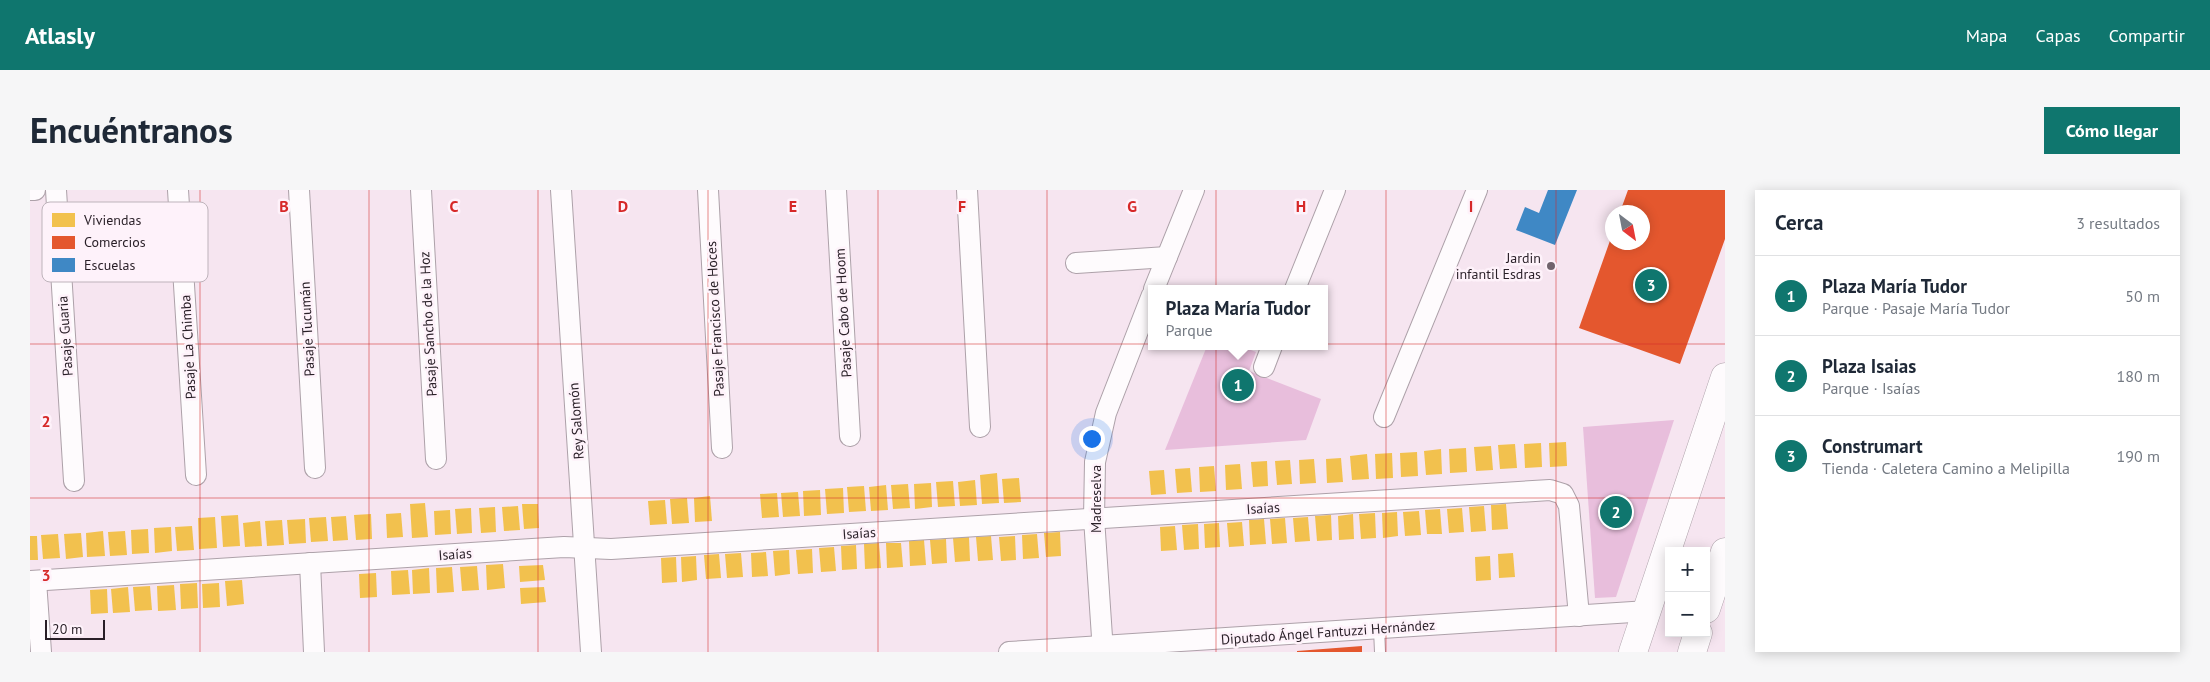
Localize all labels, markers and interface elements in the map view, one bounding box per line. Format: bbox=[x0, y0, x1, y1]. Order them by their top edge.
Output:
text: Atlasly bbox=[25, 20, 95, 51]
text: Mapa bbox=[1966, 24, 2008, 47]
text: Capas bbox=[2036, 24, 2081, 47]
text: Compartir bbox=[2109, 24, 2185, 47]
text: Encuéntranos bbox=[30, 107, 233, 153]
button: Cómo llegar bbox=[2044, 107, 2180, 154]
text: B bbox=[279, 196, 289, 216]
text: C bbox=[450, 196, 459, 216]
text: D bbox=[618, 196, 628, 216]
text: E bbox=[789, 196, 797, 216]
text: F bbox=[958, 196, 966, 216]
text: G bbox=[1127, 196, 1137, 216]
text: H bbox=[1296, 196, 1306, 216]
text: I bbox=[1469, 196, 1473, 216]
legend bbox=[42, 202, 208, 282]
north arrow bbox=[1605, 205, 1650, 250]
text: Cerca bbox=[1775, 209, 1824, 236]
text: Viviendas bbox=[83, 211, 141, 229]
text: 3 resultados bbox=[2076, 213, 2160, 233]
text: Comercios bbox=[84, 233, 146, 251]
street label: Pasaje Francisco de Hoces bbox=[702, 241, 728, 397]
street label: Pasaje Cabo de Hoom bbox=[831, 248, 855, 378]
place label: Jardin infantil Esdras bbox=[1456, 249, 1541, 283]
street label: Pasaje Sancho de la Hoz bbox=[415, 251, 441, 397]
text: Escuelas bbox=[84, 256, 135, 274]
marker: Jardin infantil Esdras bbox=[1545, 260, 1557, 272]
pin: 3 bbox=[1635, 266, 1667, 304]
text: Plaza María Tudor bbox=[1822, 274, 1967, 298]
street label: Pasaje Tucumán bbox=[296, 281, 318, 377]
popup bbox=[1148, 285, 1328, 350]
text: 1 bbox=[1786, 286, 1796, 306]
text: 50 m bbox=[2125, 286, 2160, 306]
street label: Pasaje La Chimba bbox=[176, 294, 200, 400]
street label: Pasaje Guaria bbox=[53, 295, 77, 377]
text: Plaza María Tudor bbox=[1166, 296, 1310, 320]
text: Parque · Pasaje María Tudor bbox=[1822, 298, 2010, 318]
text: Parque bbox=[1166, 320, 1213, 340]
text: Plaza Isaias bbox=[1822, 354, 1916, 378]
pin: 1 bbox=[1222, 366, 1254, 404]
text: 2 bbox=[1786, 366, 1796, 386]
text: 180 m bbox=[2117, 366, 2160, 386]
text: Parque · Isaías bbox=[1822, 378, 1920, 398]
street label: Rey Salomón bbox=[564, 382, 588, 460]
text: 2 bbox=[41, 411, 51, 431]
your location bbox=[1079, 426, 1105, 452]
text: Construmart bbox=[1822, 434, 1923, 458]
text: 3 bbox=[1786, 446, 1796, 466]
text: 190 m bbox=[2117, 446, 2160, 466]
text: Tienda · Caletera Camino a Melipilla bbox=[1822, 458, 2070, 478]
street label: Madreselva bbox=[1087, 465, 1105, 533]
pin: 2 bbox=[1600, 493, 1632, 531]
street label: Isaías bbox=[1246, 498, 1280, 518]
street label: Isaías bbox=[842, 523, 876, 543]
street label: Isaías bbox=[438, 544, 472, 564]
map controls bbox=[1665, 547, 1710, 637]
button: + bbox=[1665, 547, 1710, 592]
text: 3 bbox=[41, 565, 51, 585]
button: − bbox=[1665, 592, 1710, 637]
street label: Diputado Ángel Fantuzzi Hernández bbox=[1220, 616, 1436, 648]
scale bar bbox=[45, 617, 105, 640]
text: 20 m bbox=[52, 620, 82, 638]

